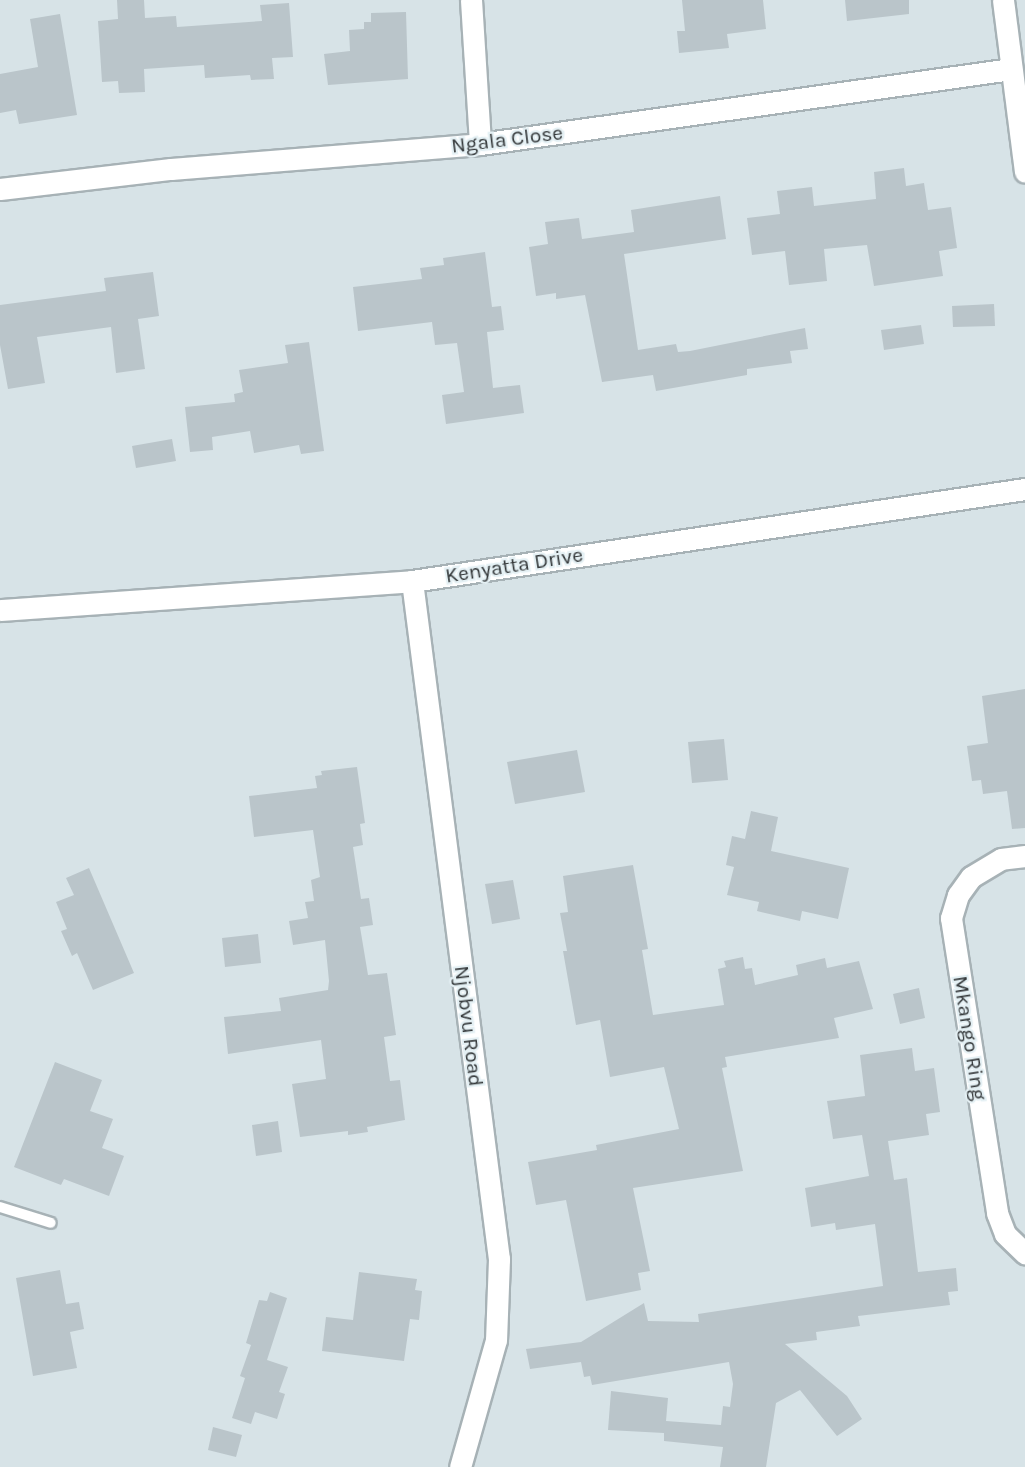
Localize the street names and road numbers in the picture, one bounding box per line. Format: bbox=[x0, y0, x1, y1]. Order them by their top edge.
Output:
street label: Ngala Close bbox=[450, 120, 564, 158]
street label: Kenyatta Drive bbox=[443, 542, 585, 588]
street label: Njobvu Road bbox=[449, 964, 489, 1088]
street label: Mkango Ring bbox=[948, 974, 992, 1102]

